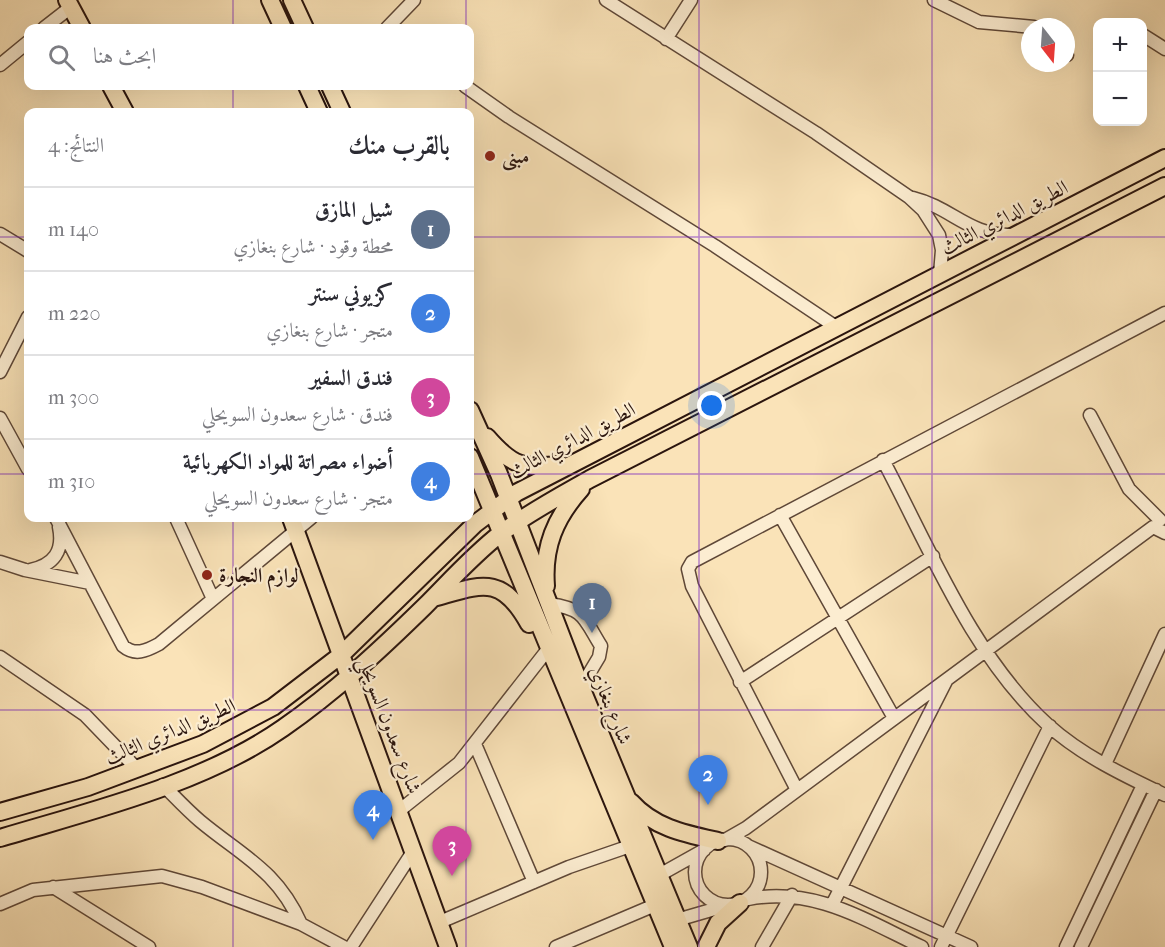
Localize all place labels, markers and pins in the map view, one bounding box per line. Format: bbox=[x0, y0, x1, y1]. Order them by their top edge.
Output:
place label: مبنى bbox=[502, 145, 529, 171]
marker: مبنى bbox=[483, 149, 497, 163]
place label: لوازم النجارة bbox=[219, 564, 298, 593]
marker: لوازم النجارة bbox=[200, 568, 214, 582]
pin: 1 bbox=[572, 584, 612, 633]
pin: 2 bbox=[688, 756, 728, 805]
pin: 4 bbox=[354, 790, 392, 840]
pin: 3 bbox=[432, 826, 472, 876]

